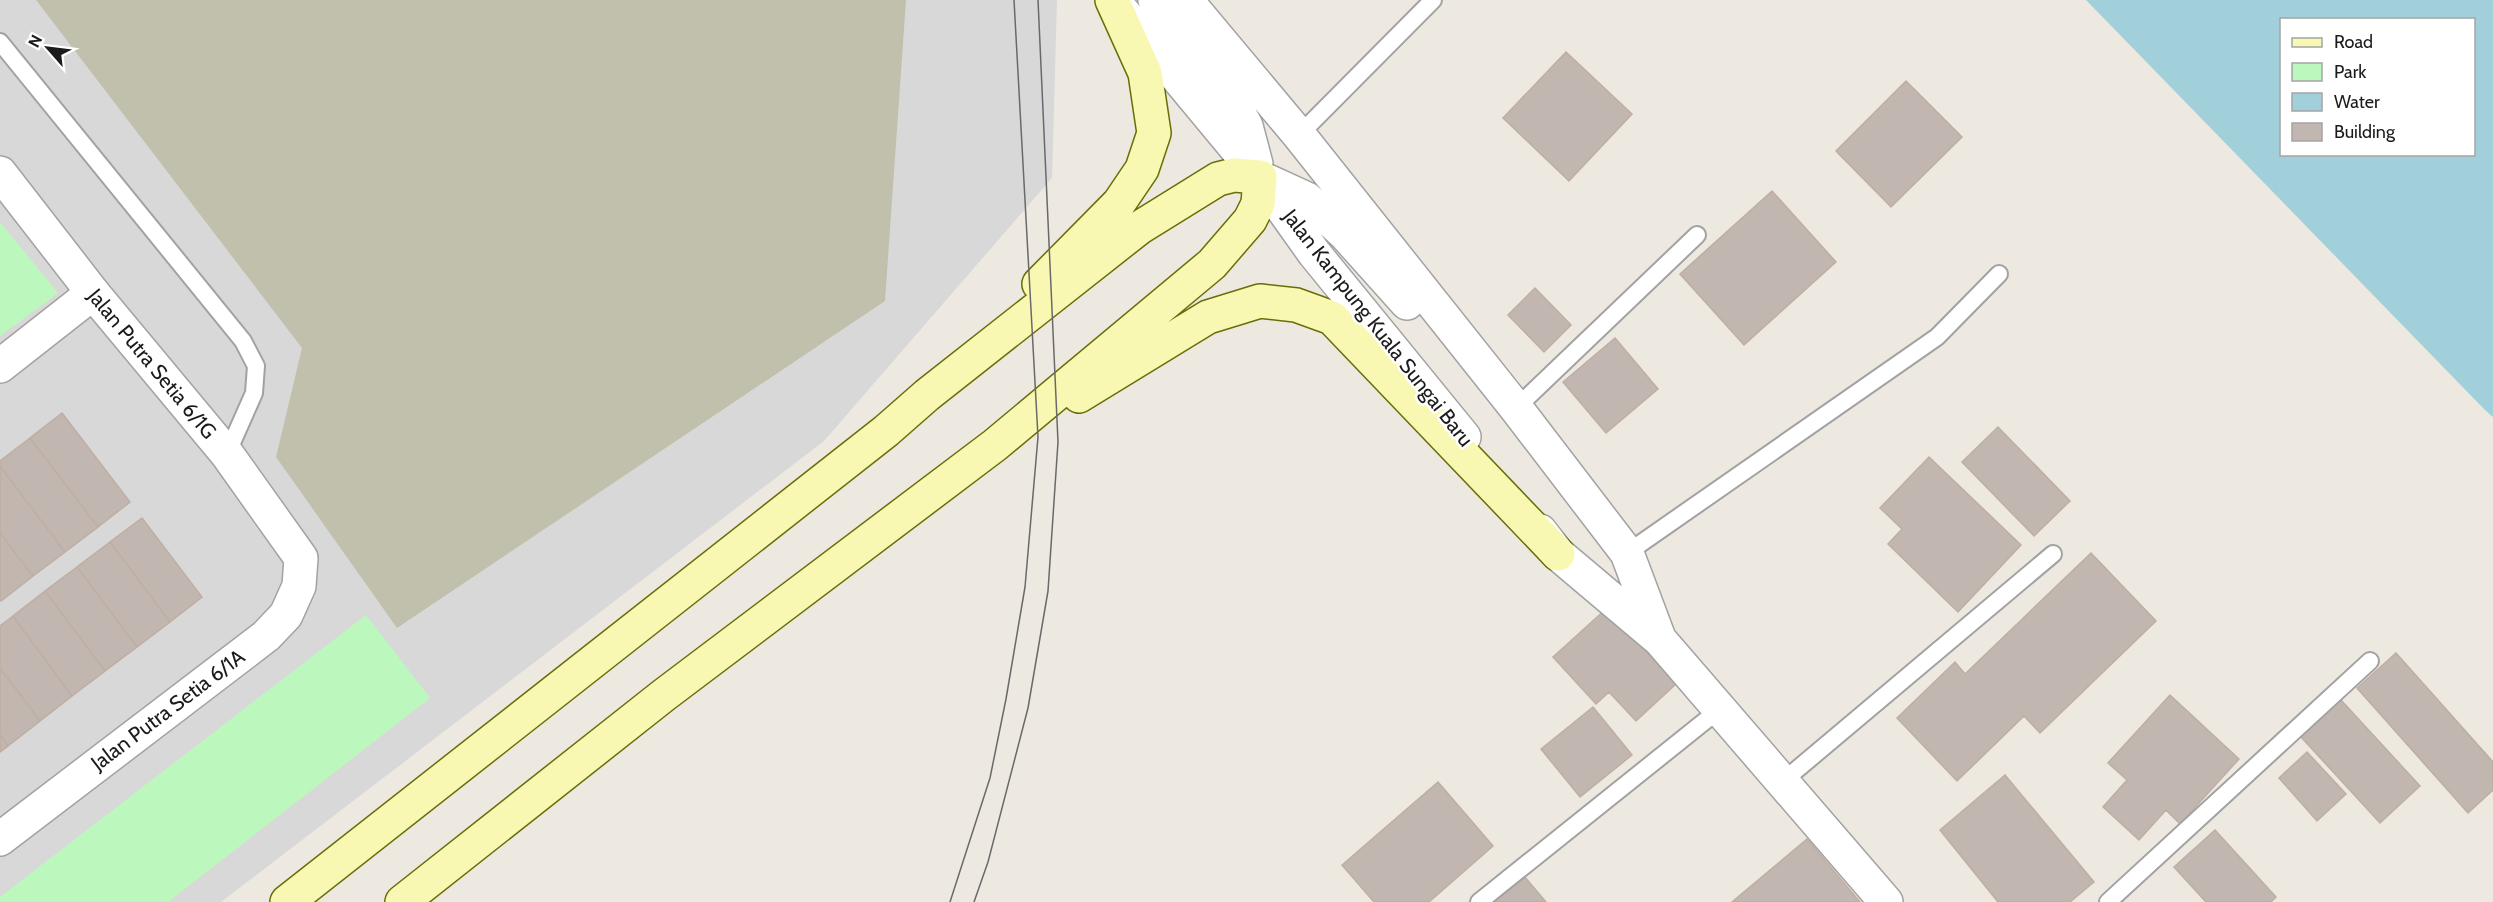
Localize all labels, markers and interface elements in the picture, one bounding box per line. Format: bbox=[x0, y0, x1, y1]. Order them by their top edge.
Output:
north arrow bbox=[18, 18, 78, 78]
legend bbox=[2280, 18, 2475, 156]
text: Road bbox=[2334, 31, 2373, 53]
text: N bbox=[24, 32, 46, 51]
text: Park bbox=[2334, 61, 2367, 83]
text: Water bbox=[2334, 91, 2380, 113]
text: Building bbox=[2334, 121, 2396, 143]
street label: Jalan Kampung Kuala Sungai Baru bbox=[1277, 203, 1479, 451]
street label: Jalan Putra Setia 6/1G bbox=[82, 283, 222, 443]
street label: Jalan Putra Setia 6/1A bbox=[85, 644, 249, 776]

